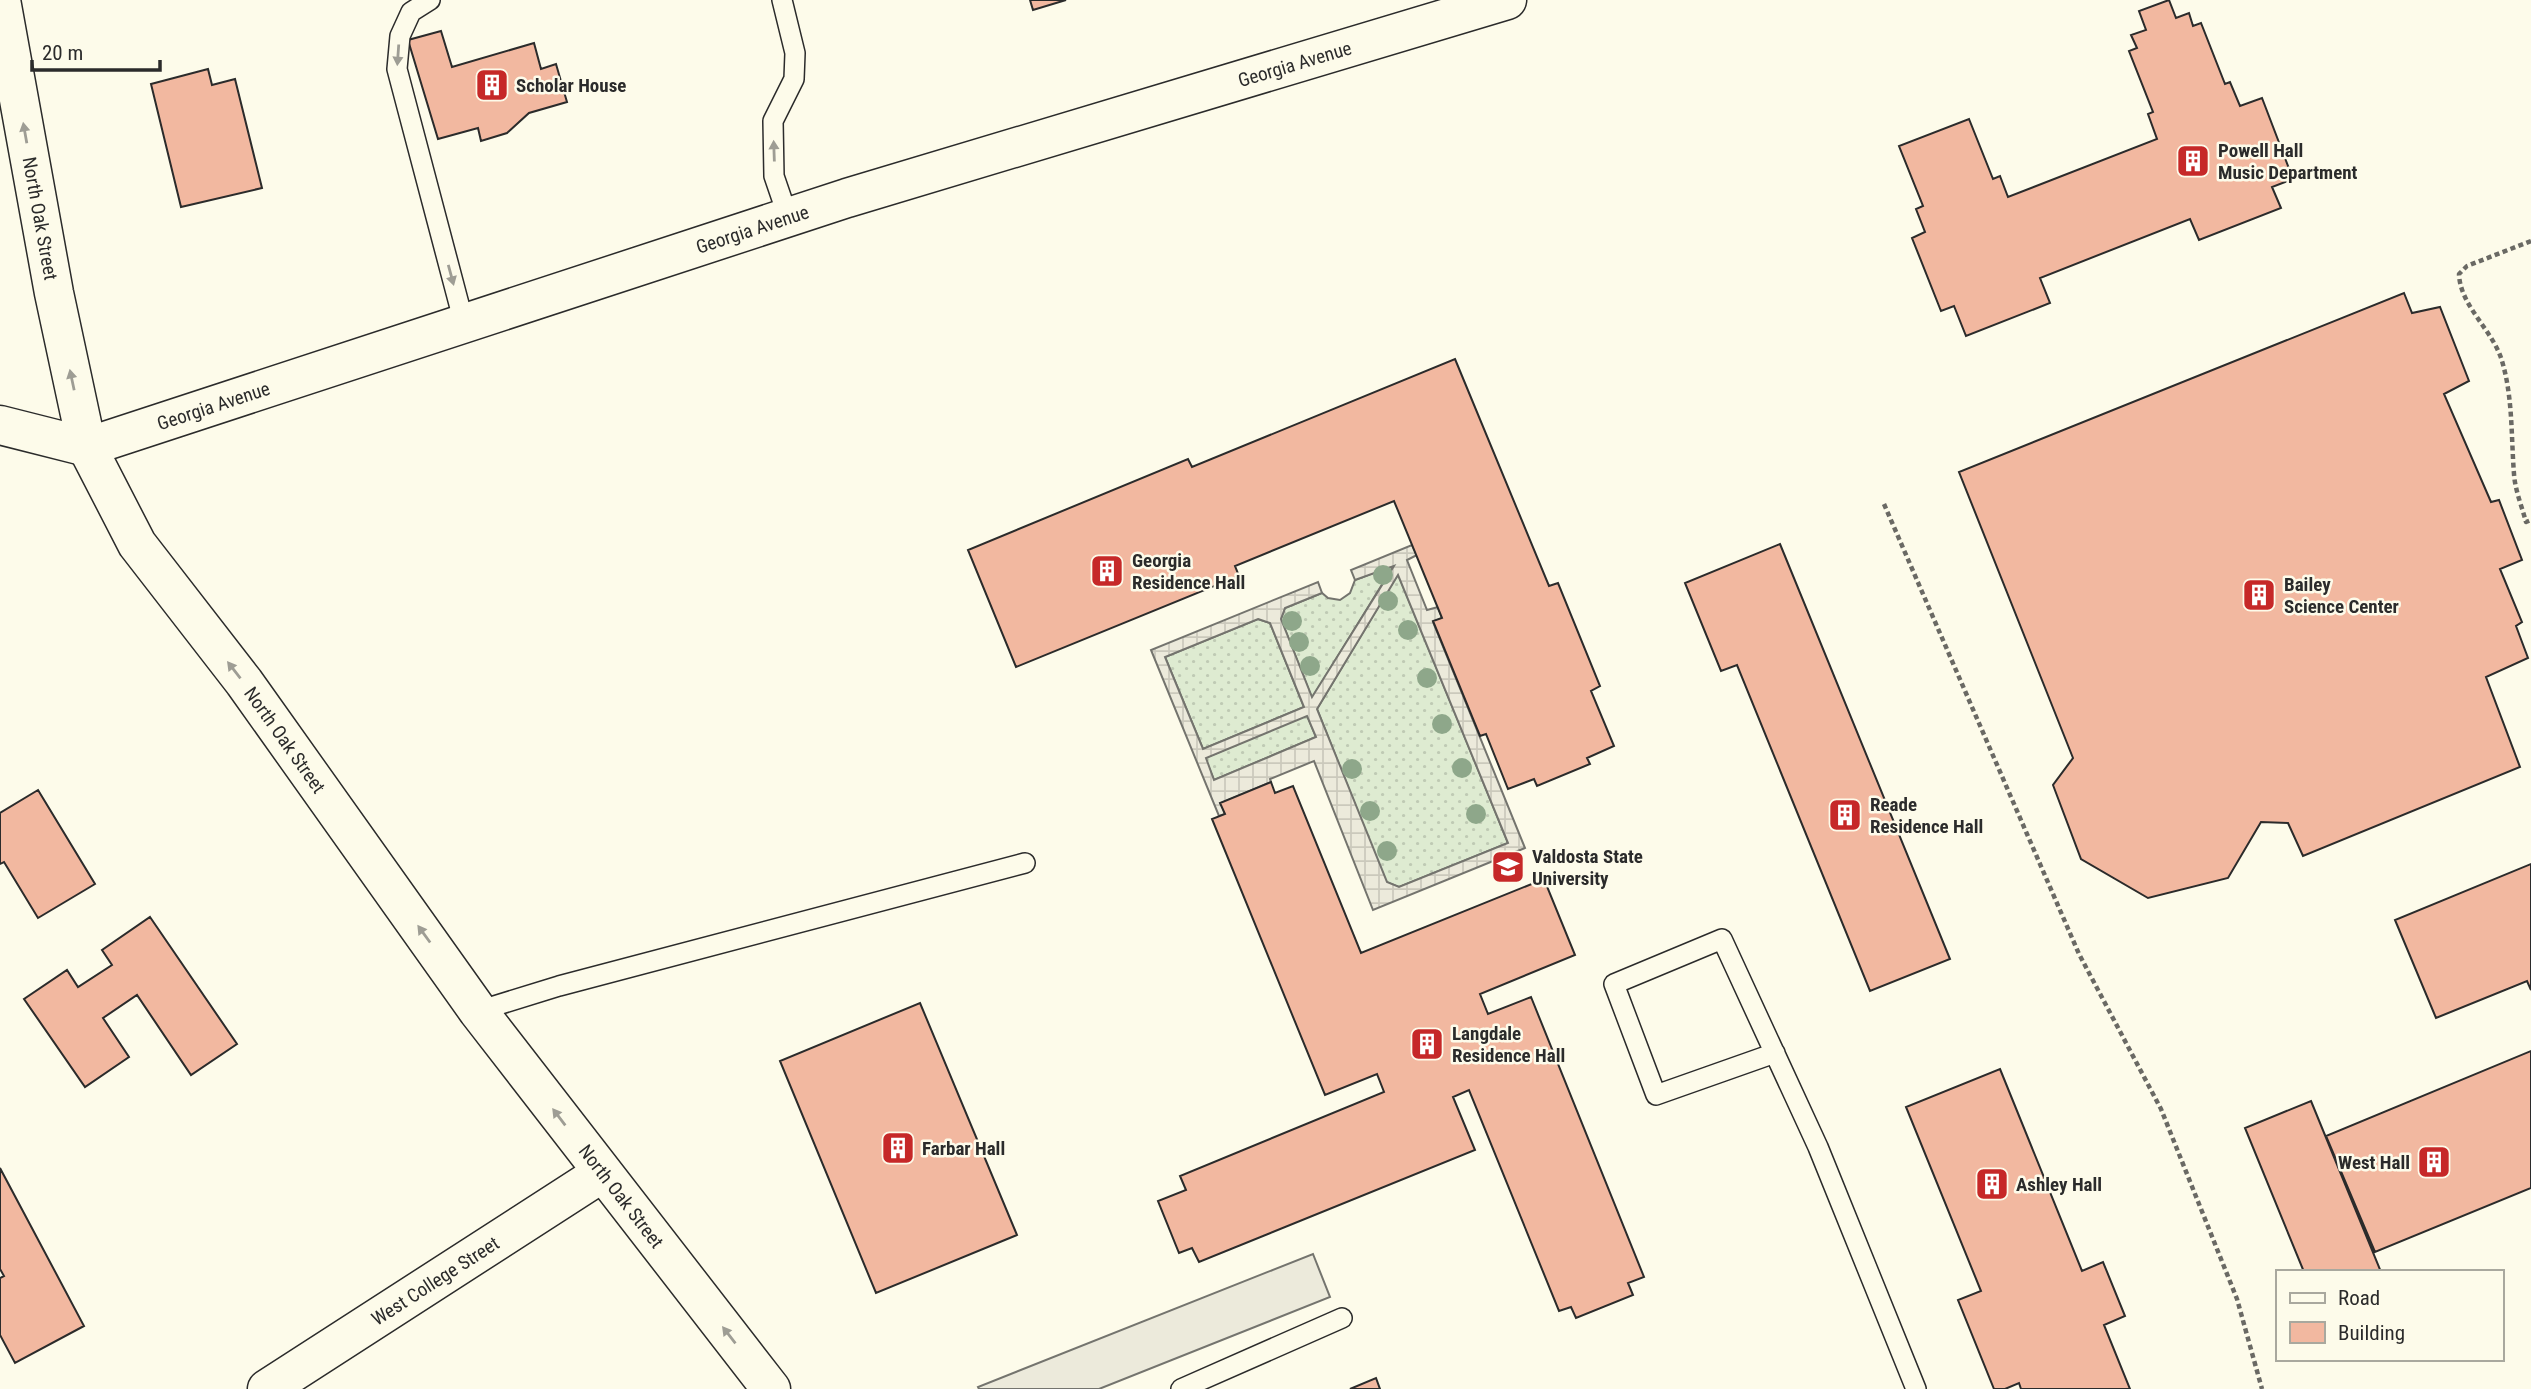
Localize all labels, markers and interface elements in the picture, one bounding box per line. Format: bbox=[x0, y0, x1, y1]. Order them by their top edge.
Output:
scale bar bbox=[32, 28, 159, 72]
street label: Georgia Avenue bbox=[1235, 36, 1354, 92]
text: 20 m bbox=[42, 41, 83, 65]
one-way arrow bbox=[393, 44, 404, 66]
building icon: Scholar House bbox=[473, 66, 511, 104]
place label: Scholar House bbox=[516, 74, 626, 97]
one-way arrow bbox=[19, 122, 30, 144]
place label: Powell Hall Music Department bbox=[2218, 139, 2358, 184]
one-way arrow bbox=[768, 140, 779, 162]
building icon: Powell Hall Music Department bbox=[2174, 142, 2212, 180]
street label: North Oak Street bbox=[18, 155, 63, 282]
street label: Georgia Avenue bbox=[693, 200, 812, 258]
one-way arrow bbox=[446, 264, 457, 286]
one-way arrow bbox=[67, 369, 78, 391]
street label: Georgia Avenue bbox=[154, 376, 273, 435]
place label: Georgia Residence Hall bbox=[1132, 549, 1245, 594]
building icon: Georgia Residence Hall bbox=[1088, 552, 1126, 590]
place label: Bailey Science Center bbox=[2284, 573, 2399, 618]
building icon: Bailey Science Center bbox=[2240, 576, 2278, 614]
one-way arrow bbox=[228, 661, 242, 679]
street label: North Oak Street bbox=[240, 682, 331, 797]
place label: Reade Residence Hall bbox=[1870, 793, 1983, 838]
building icon: Reade Residence Hall bbox=[1826, 796, 1864, 834]
place label: Valdosta State University bbox=[1532, 845, 1643, 890]
school or university icon: Valdosta State University bbox=[1489, 848, 1527, 886]
one-way arrow bbox=[417, 925, 431, 943]
place label: Langdale Residence Hall bbox=[1452, 1022, 1565, 1067]
building icon: Langdale Residence Hall bbox=[1408, 1025, 1446, 1063]
one-way arrow bbox=[553, 1108, 567, 1126]
building icon: Farbar Hall bbox=[879, 1129, 917, 1167]
place label: Farbar Hall bbox=[922, 1137, 1005, 1160]
street label: North Oak Street bbox=[574, 1140, 669, 1253]
building icon: West Hall bbox=[2415, 1143, 2453, 1181]
place label: West Hall bbox=[2338, 1151, 2410, 1174]
building icon: Ashley Hall bbox=[1973, 1165, 2011, 1203]
place label: Ashley Hall bbox=[2016, 1173, 2102, 1196]
street label: West College Street bbox=[367, 1231, 503, 1330]
legend bbox=[2276, 1270, 2503, 1361]
text: Road bbox=[2338, 1286, 2380, 1310]
text: Building bbox=[2338, 1321, 2405, 1345]
one-way arrow bbox=[722, 1327, 737, 1345]

